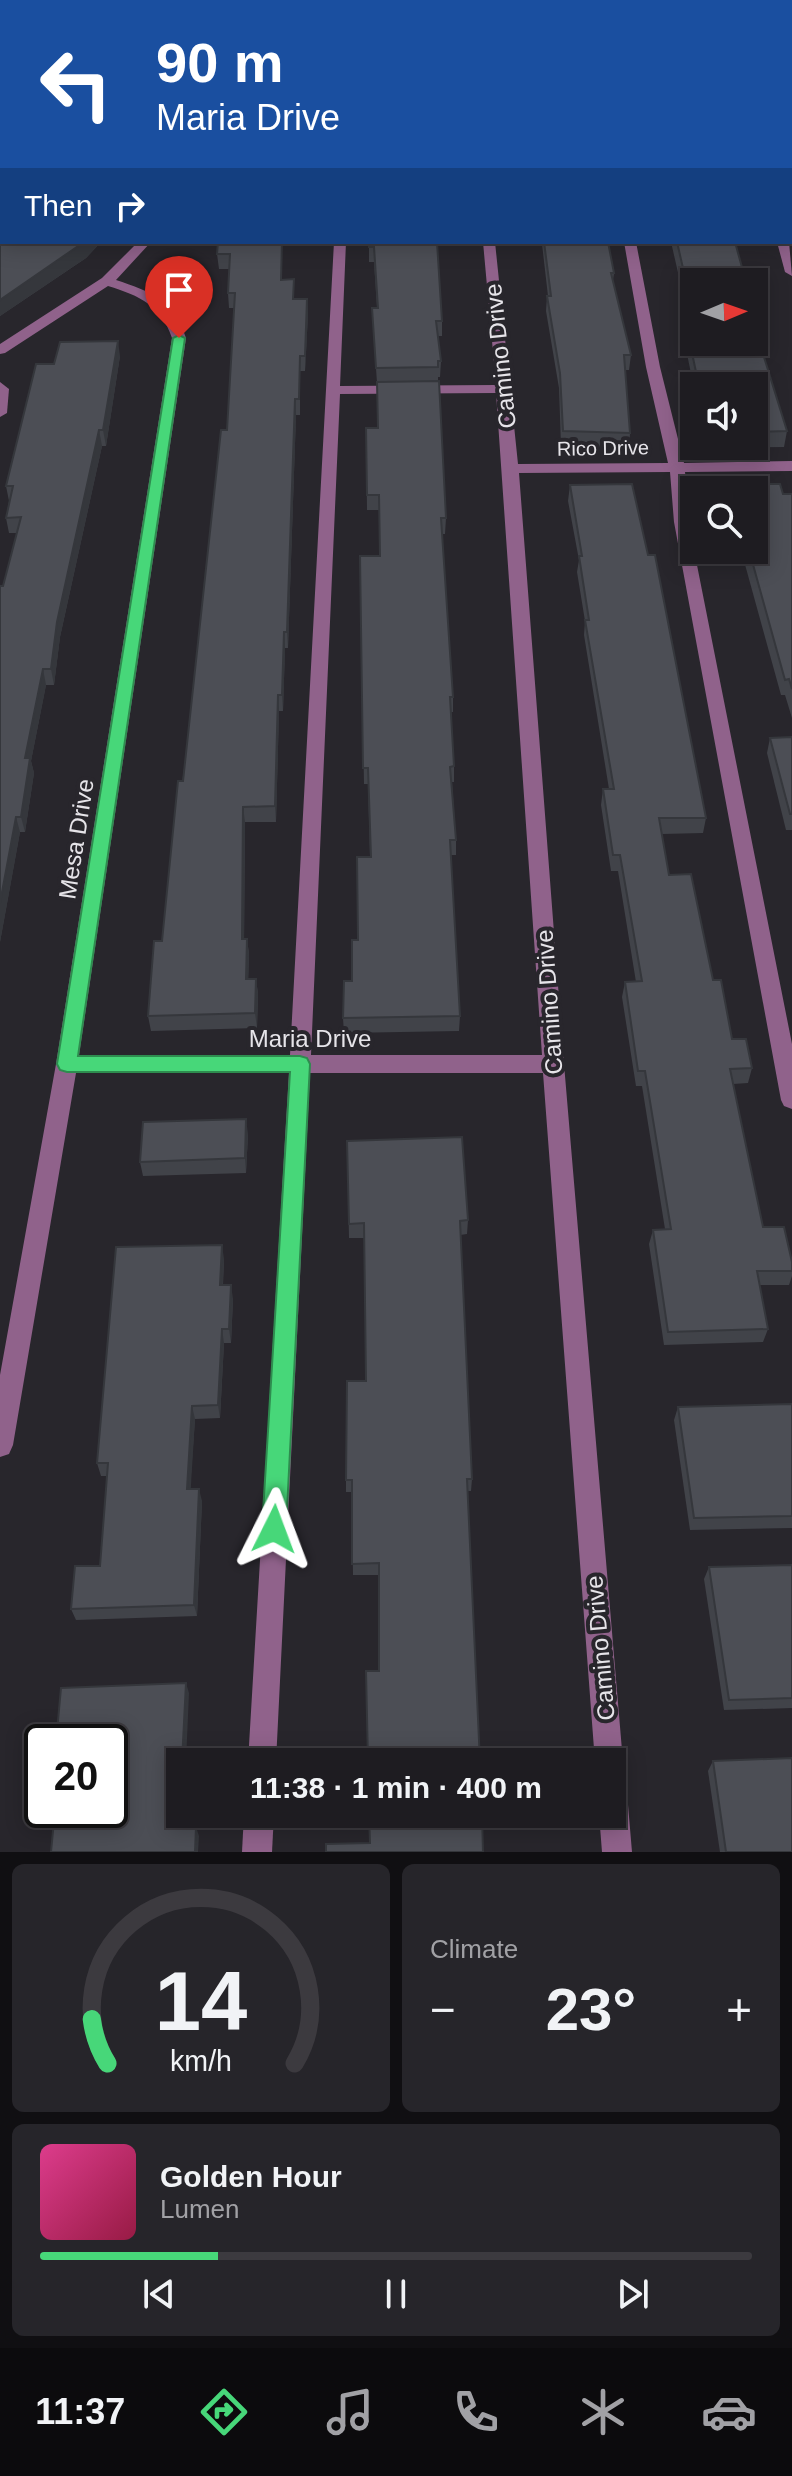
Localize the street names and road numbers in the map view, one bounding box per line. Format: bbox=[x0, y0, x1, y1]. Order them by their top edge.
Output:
street label: Camino Drive bbox=[479, 282, 521, 430]
street label: Rico Drive bbox=[557, 436, 649, 460]
street label: Mesa Drive bbox=[53, 777, 99, 901]
street label: Camino Drive bbox=[530, 929, 568, 1075]
street label: Maria Drive bbox=[249, 1025, 371, 1052]
street label: Camino Drive bbox=[580, 1574, 620, 1722]

